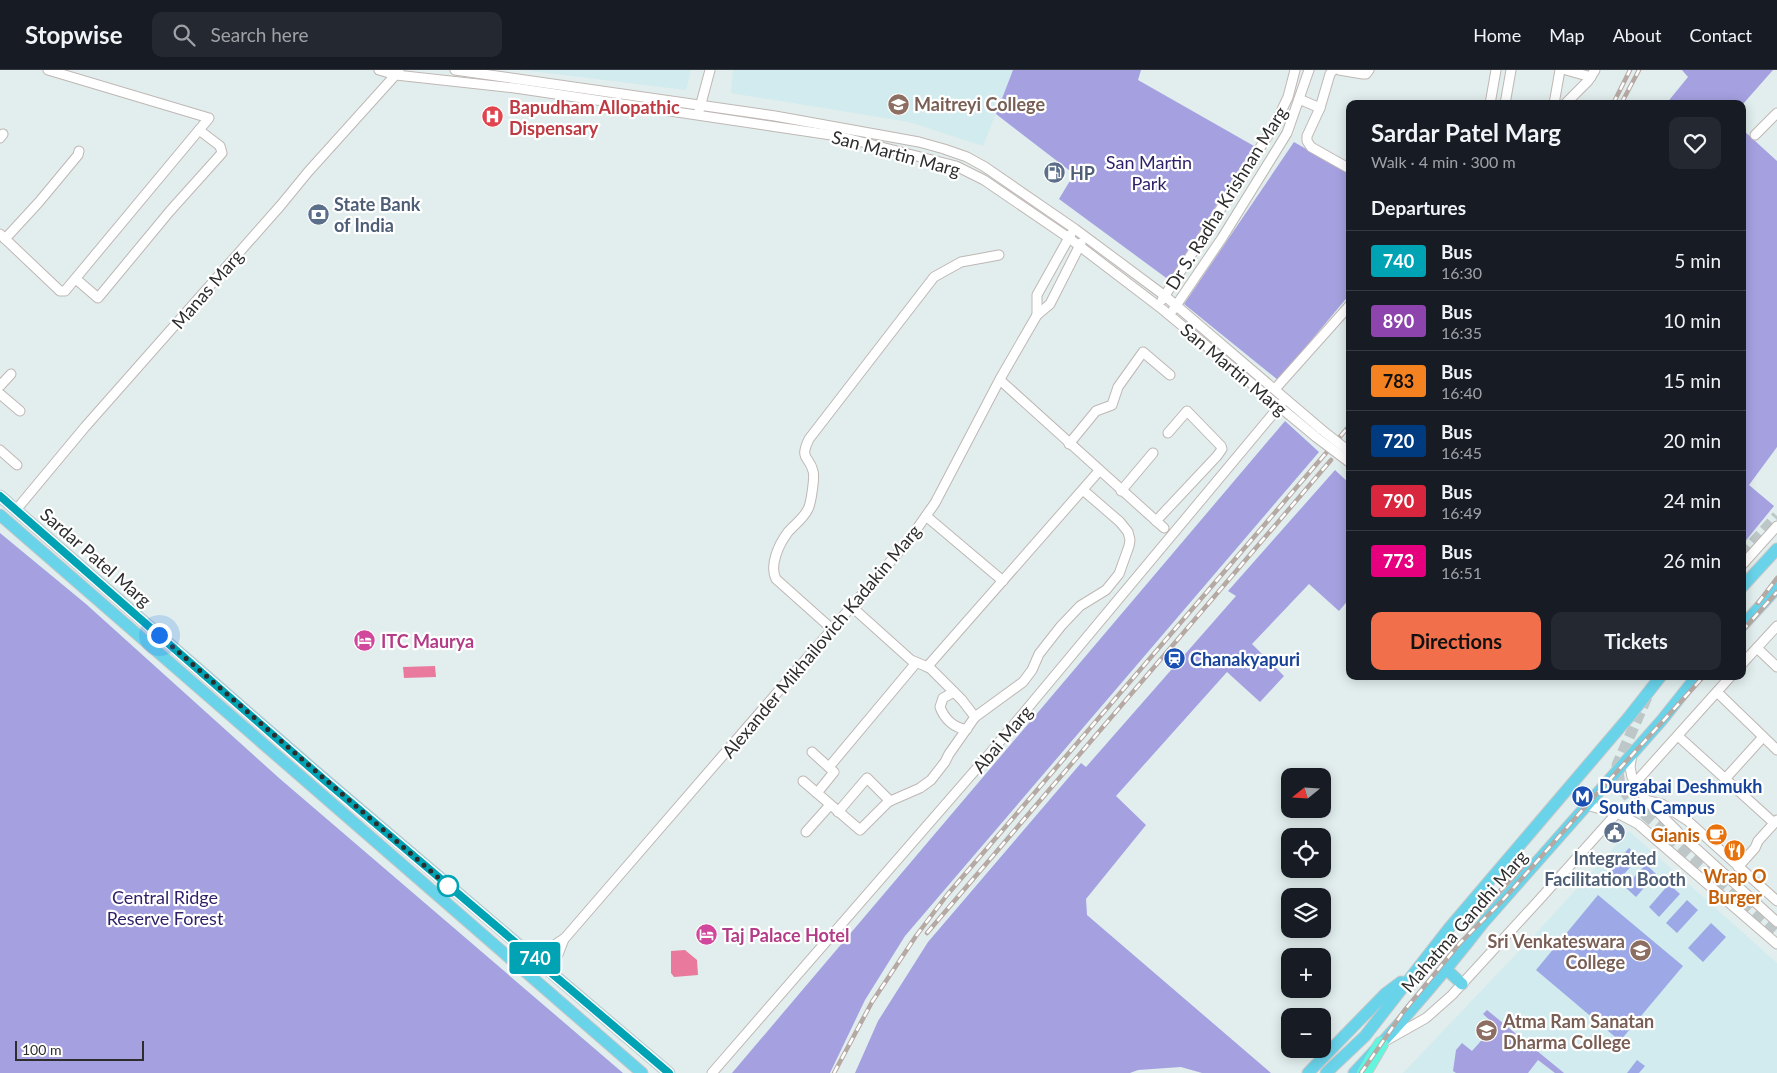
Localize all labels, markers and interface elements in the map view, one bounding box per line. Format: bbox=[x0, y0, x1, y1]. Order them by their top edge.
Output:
search box bbox=[152, 12, 502, 57]
text: Stopwise bbox=[25, 20, 122, 49]
icon: search bbox=[170, 21, 198, 49]
text: Search here bbox=[210, 23, 308, 46]
text: Home bbox=[1473, 24, 1521, 46]
text: Map bbox=[1549, 24, 1585, 46]
text: About bbox=[1613, 24, 1662, 46]
text: Contact bbox=[1690, 24, 1752, 46]
school or university icon: Maitreyi College bbox=[886, 92, 910, 116]
place label: Maitreyi College bbox=[914, 93, 1045, 115]
place label: Bapudham Allopathic Dispensary bbox=[509, 96, 680, 139]
street label: Dr S. Radha Krishnan Marg bbox=[1160, 102, 1292, 294]
hospital icon: Bapudham Allopathic Dispensary bbox=[481, 105, 505, 129]
button: heart bbox=[1669, 117, 1721, 169]
text: Sardar Patel Marg bbox=[1371, 118, 1561, 147]
street label: San Martin Marg bbox=[829, 125, 963, 181]
park label: San Martin Park bbox=[1106, 151, 1192, 194]
text: Walk · 4 min · 300 m bbox=[1371, 152, 1516, 171]
fuel station icon: HP bbox=[1042, 161, 1066, 185]
place label: HP bbox=[1070, 162, 1095, 184]
place label: State Bank of India bbox=[334, 193, 421, 236]
text: Departures bbox=[1371, 196, 1466, 219]
bank icon: State Bank of India bbox=[306, 202, 330, 226]
text: Bus bbox=[1441, 240, 1472, 263]
street label: Manas Marg bbox=[167, 245, 247, 333]
text: 5 min bbox=[1674, 249, 1721, 272]
text: 740 bbox=[1383, 250, 1414, 272]
text: 16:30 bbox=[1441, 263, 1482, 282]
text: Bus bbox=[1441, 300, 1472, 323]
text: 10 min bbox=[1663, 309, 1721, 332]
text: 890 bbox=[1383, 310, 1414, 332]
street label: San Martin Marg bbox=[1176, 318, 1292, 420]
text: 16:35 bbox=[1441, 323, 1482, 342]
text: Bus bbox=[1441, 360, 1472, 383]
text: 15 min bbox=[1663, 369, 1721, 392]
text: 783 bbox=[1383, 370, 1414, 392]
text: 16:40 bbox=[1441, 383, 1482, 402]
text: Bus bbox=[1441, 420, 1472, 443]
text: 20 min bbox=[1663, 429, 1721, 452]
text: 720 bbox=[1383, 430, 1414, 452]
text: 16:45 bbox=[1441, 443, 1482, 462]
text: Bus bbox=[1441, 480, 1472, 503]
text: 24 min bbox=[1663, 489, 1721, 512]
text: 790 bbox=[1383, 490, 1414, 512]
street label: Sardar Patel Marg bbox=[36, 503, 156, 611]
text: 16:49 bbox=[1441, 503, 1482, 522]
street label: Alexander Mikhailovich Kadakin Marg bbox=[717, 520, 925, 762]
text: Bus bbox=[1441, 540, 1472, 563]
text: 26 min bbox=[1663, 549, 1721, 572]
text: 773 bbox=[1383, 550, 1414, 572]
text: 16:51 bbox=[1441, 563, 1482, 582]
button: Directions bbox=[1371, 612, 1541, 670]
button: Tickets bbox=[1551, 612, 1721, 670]
your location bbox=[147, 623, 172, 648]
hotel icon: ITC Maurya bbox=[353, 629, 377, 653]
place label: ITC Maurya bbox=[381, 630, 474, 652]
station icon: Chanakyapuri bbox=[1162, 647, 1186, 671]
place label: Chanakyapuri bbox=[1190, 648, 1300, 670]
street label: Abai Marg bbox=[967, 701, 1037, 777]
north arrow bbox=[1281, 768, 1331, 818]
map controls bbox=[1281, 768, 1331, 1058]
place label: Durgabai Deshmukh South Campus bbox=[1599, 775, 1763, 818]
metro station icon: Durgabai Deshmukh South Campus bbox=[1571, 784, 1595, 808]
public building icon: Integrated Facilitation Booth bbox=[1603, 821, 1627, 845]
cafe icon: Gianis bbox=[1704, 823, 1728, 847]
place label: Gianis bbox=[1651, 824, 1700, 846]
button: locate bbox=[1281, 828, 1331, 878]
restaurant icon: Wrap O Burger bbox=[1723, 839, 1747, 863]
street label: Mahatma Gandhi Marg bbox=[1396, 845, 1532, 997]
place label: Integrated Facilitation Booth bbox=[1544, 847, 1686, 890]
place label: Wrap O Burger bbox=[1704, 865, 1766, 908]
unlabelled marker bbox=[437, 875, 459, 897]
park label: Central Ridge Reserve Forest bbox=[107, 886, 224, 929]
button: layers bbox=[1281, 888, 1331, 938]
hotel icon: Taj Palace Hotel bbox=[694, 923, 718, 947]
place label: Taj Palace Hotel bbox=[722, 924, 849, 946]
place label: Sri Venkateswara College bbox=[1488, 930, 1625, 973]
school or university icon: Sri Venkateswara College bbox=[1629, 939, 1653, 963]
line badge: 740 bbox=[506, 942, 564, 974]
text: 740 bbox=[519, 947, 551, 969]
button: + bbox=[1281, 948, 1331, 998]
button: − bbox=[1281, 1008, 1331, 1058]
place label: Atma Ram Sanatan Dharma College bbox=[1502, 1010, 1654, 1053]
school or university icon: Atma Ram Sanatan Dharma College bbox=[1475, 1019, 1499, 1043]
scale bar bbox=[15, 1038, 144, 1061]
text: 100 m bbox=[22, 1041, 61, 1058]

